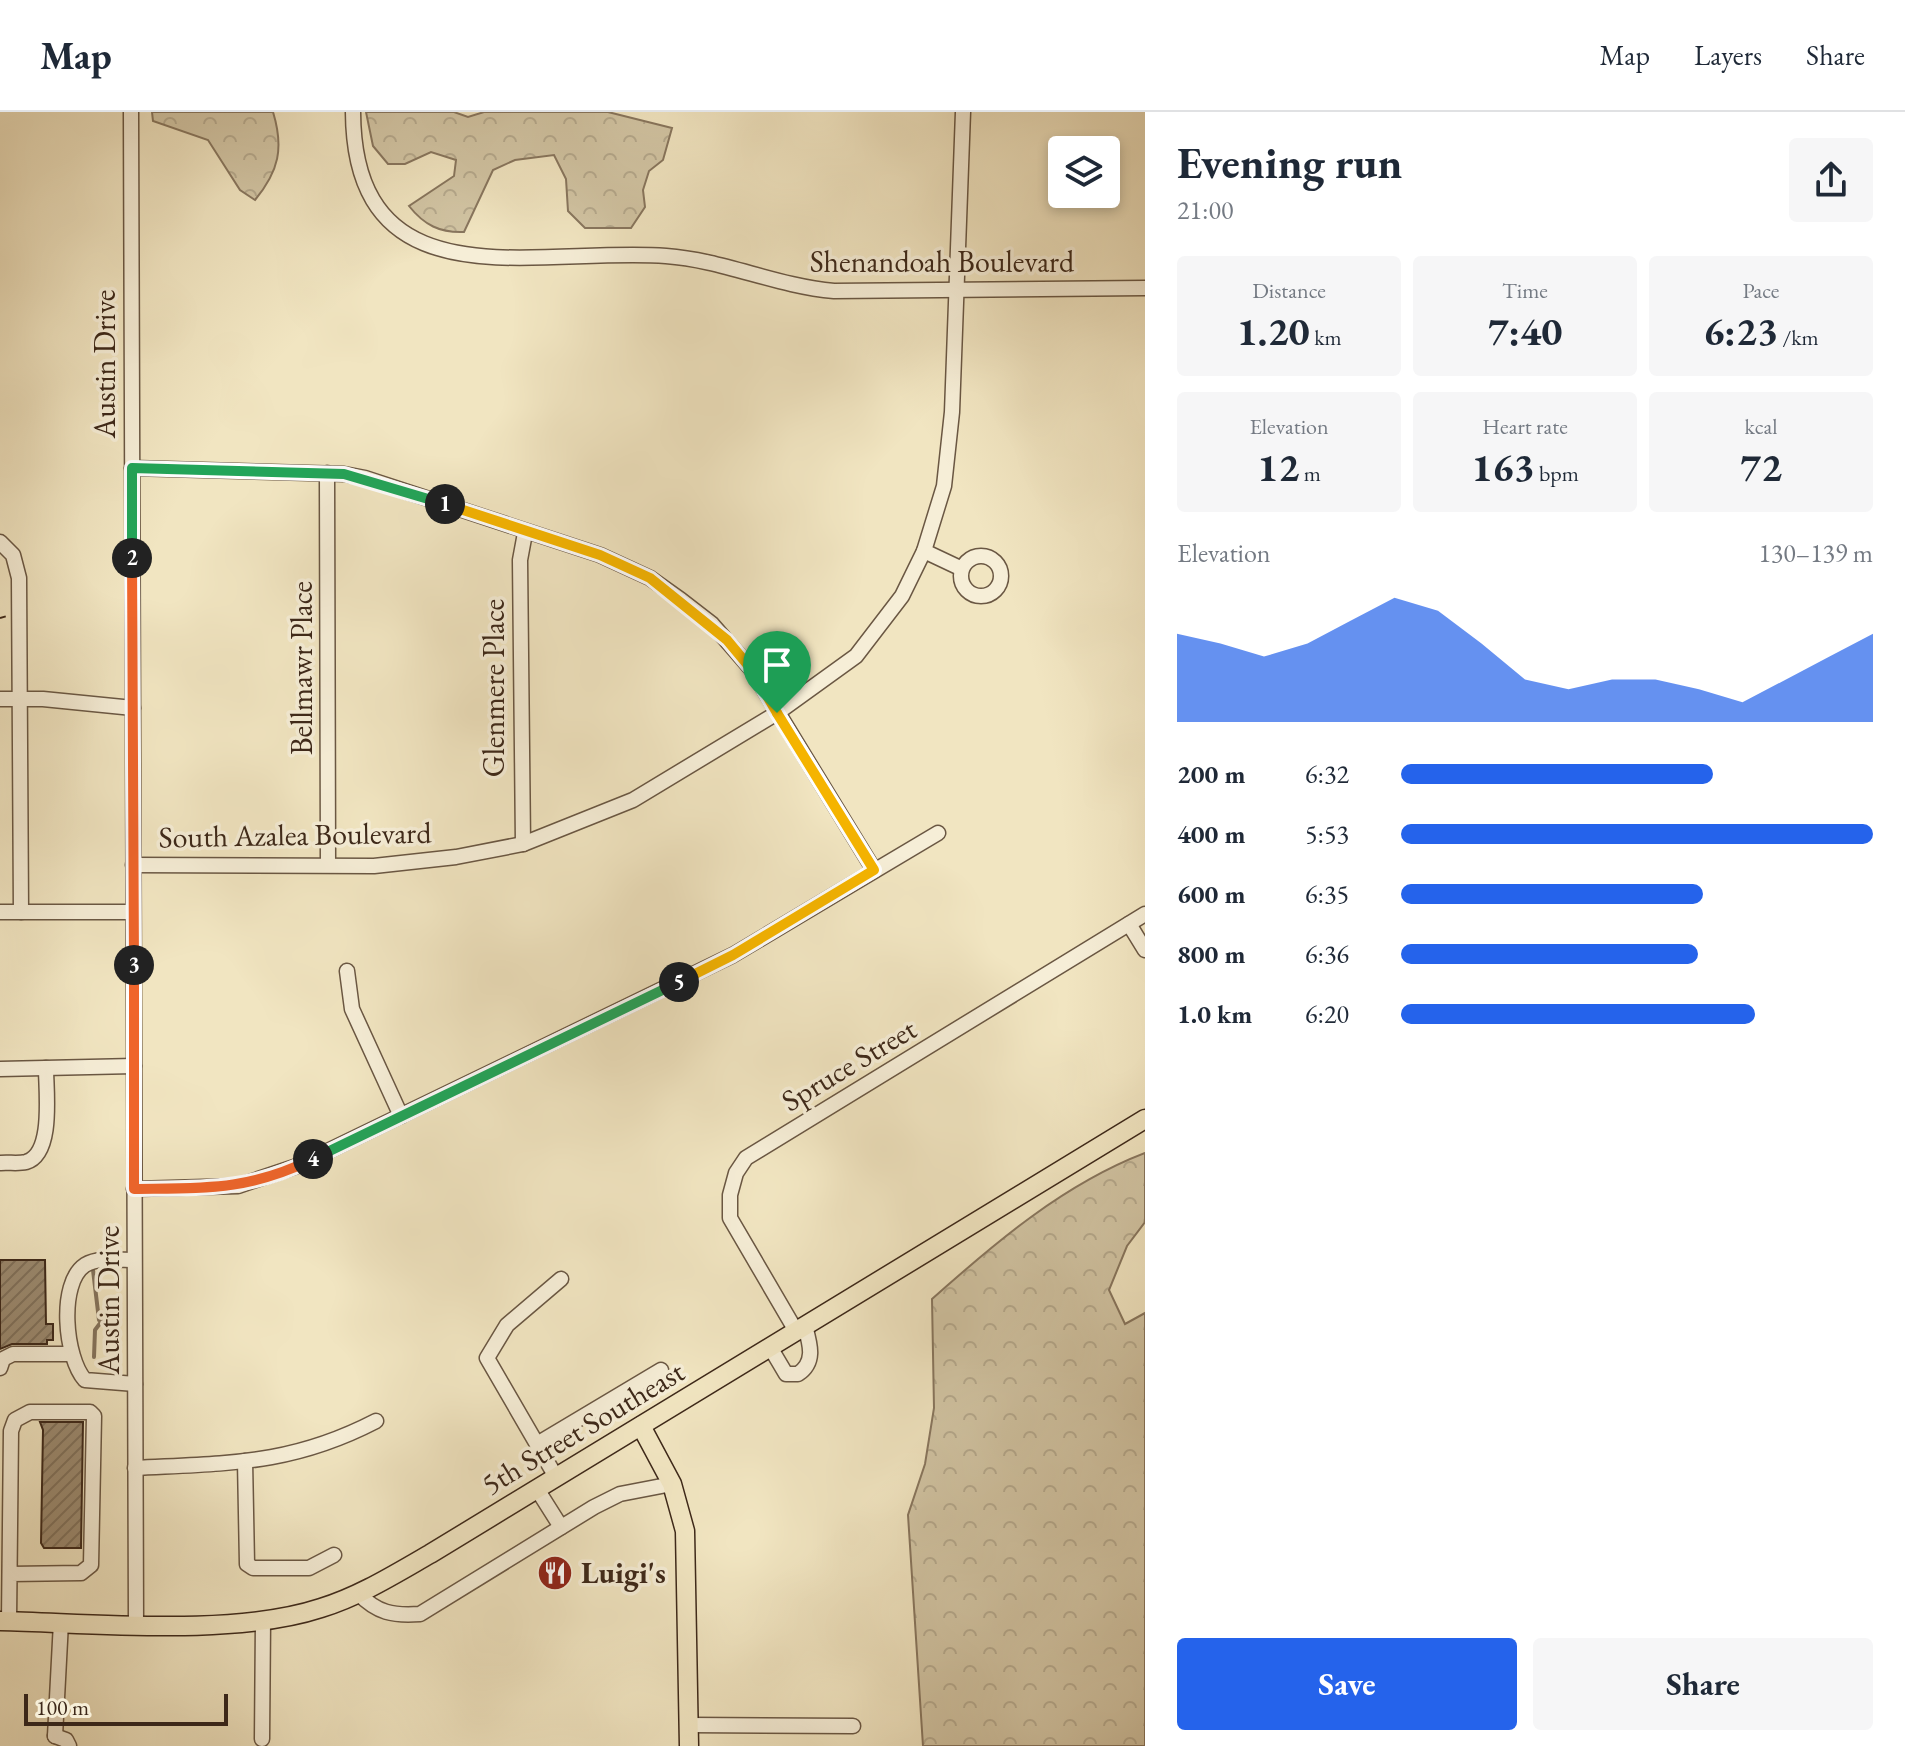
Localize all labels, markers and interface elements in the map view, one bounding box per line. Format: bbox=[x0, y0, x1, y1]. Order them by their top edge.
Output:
text: Map bbox=[40, 31, 112, 80]
text: Map bbox=[1600, 37, 1650, 73]
text: Layers bbox=[1694, 37, 1762, 73]
text: Share bbox=[1806, 37, 1865, 73]
text: Evening run bbox=[1177, 134, 1402, 191]
map controls bbox=[1048, 136, 1120, 208]
button: layers bbox=[1048, 136, 1120, 208]
button: share bbox=[1789, 138, 1873, 222]
text: 21:00 bbox=[1177, 193, 1233, 227]
street label: Shenandoah Boulevard bbox=[810, 242, 1075, 281]
text: Distance bbox=[1252, 276, 1326, 305]
text: Time bbox=[1502, 276, 1548, 305]
text: Pace bbox=[1743, 276, 1779, 305]
street label: Austin Drive bbox=[85, 290, 124, 439]
text: 1.20 bbox=[1236, 305, 1310, 357]
text: 7:40 bbox=[1488, 305, 1562, 357]
text: 6:23 bbox=[1703, 305, 1778, 357]
text: km bbox=[1310, 323, 1342, 352]
text: /km bbox=[1778, 323, 1819, 352]
text: Elevation bbox=[1249, 412, 1329, 441]
text: Heart rate bbox=[1482, 412, 1568, 441]
text: kcal bbox=[1744, 412, 1778, 441]
text: 12 bbox=[1257, 441, 1299, 493]
text: 163 bbox=[1471, 441, 1535, 493]
text: 72 bbox=[1740, 441, 1782, 493]
text: m bbox=[1299, 459, 1321, 488]
text: bpm bbox=[1535, 459, 1579, 488]
pin: 1 bbox=[425, 484, 465, 524]
text: 1 bbox=[439, 489, 451, 518]
text: Elevation bbox=[1177, 536, 1271, 570]
text: 130–139 m bbox=[1758, 536, 1873, 570]
pin: 2 bbox=[112, 538, 152, 578]
text: 2 bbox=[126, 543, 138, 572]
street label: Bellmawr Place bbox=[282, 581, 321, 755]
street label: Glenmere Place bbox=[474, 599, 513, 777]
pin bbox=[743, 631, 811, 713]
icon: arrive bbox=[755, 643, 799, 687]
text: 200 m bbox=[1177, 757, 1245, 791]
text: 6:32 bbox=[1305, 757, 1349, 791]
street label: South Azalea Boulevard bbox=[158, 813, 433, 856]
text: 400 m bbox=[1177, 817, 1245, 851]
text: 5:53 bbox=[1305, 817, 1349, 851]
text: 600 m bbox=[1177, 877, 1245, 911]
text: 6:35 bbox=[1305, 877, 1349, 911]
text: 800 m bbox=[1177, 937, 1245, 971]
text: 6:36 bbox=[1305, 937, 1349, 971]
pin: 3 bbox=[114, 945, 154, 985]
text: 3 bbox=[128, 950, 140, 979]
pin: 5 bbox=[659, 962, 699, 1002]
text: 5 bbox=[673, 967, 685, 996]
text: 1.0 km bbox=[1177, 997, 1252, 1031]
text: 6:20 bbox=[1305, 997, 1349, 1031]
street label: Spruce Street bbox=[774, 1009, 924, 1120]
pin: 4 bbox=[293, 1139, 333, 1179]
text: 4 bbox=[307, 1144, 319, 1173]
street label: Austin Drive bbox=[89, 1226, 128, 1375]
street label: 5th Street Southeast bbox=[474, 1351, 692, 1503]
place label: Luigi's bbox=[581, 1553, 666, 1592]
restaurant icon: Luigi's bbox=[536, 1554, 574, 1592]
button: Save bbox=[1177, 1638, 1517, 1730]
button: Share bbox=[1533, 1638, 1873, 1730]
scale bar bbox=[24, 1690, 228, 1726]
text: 100 m bbox=[36, 1693, 89, 1722]

